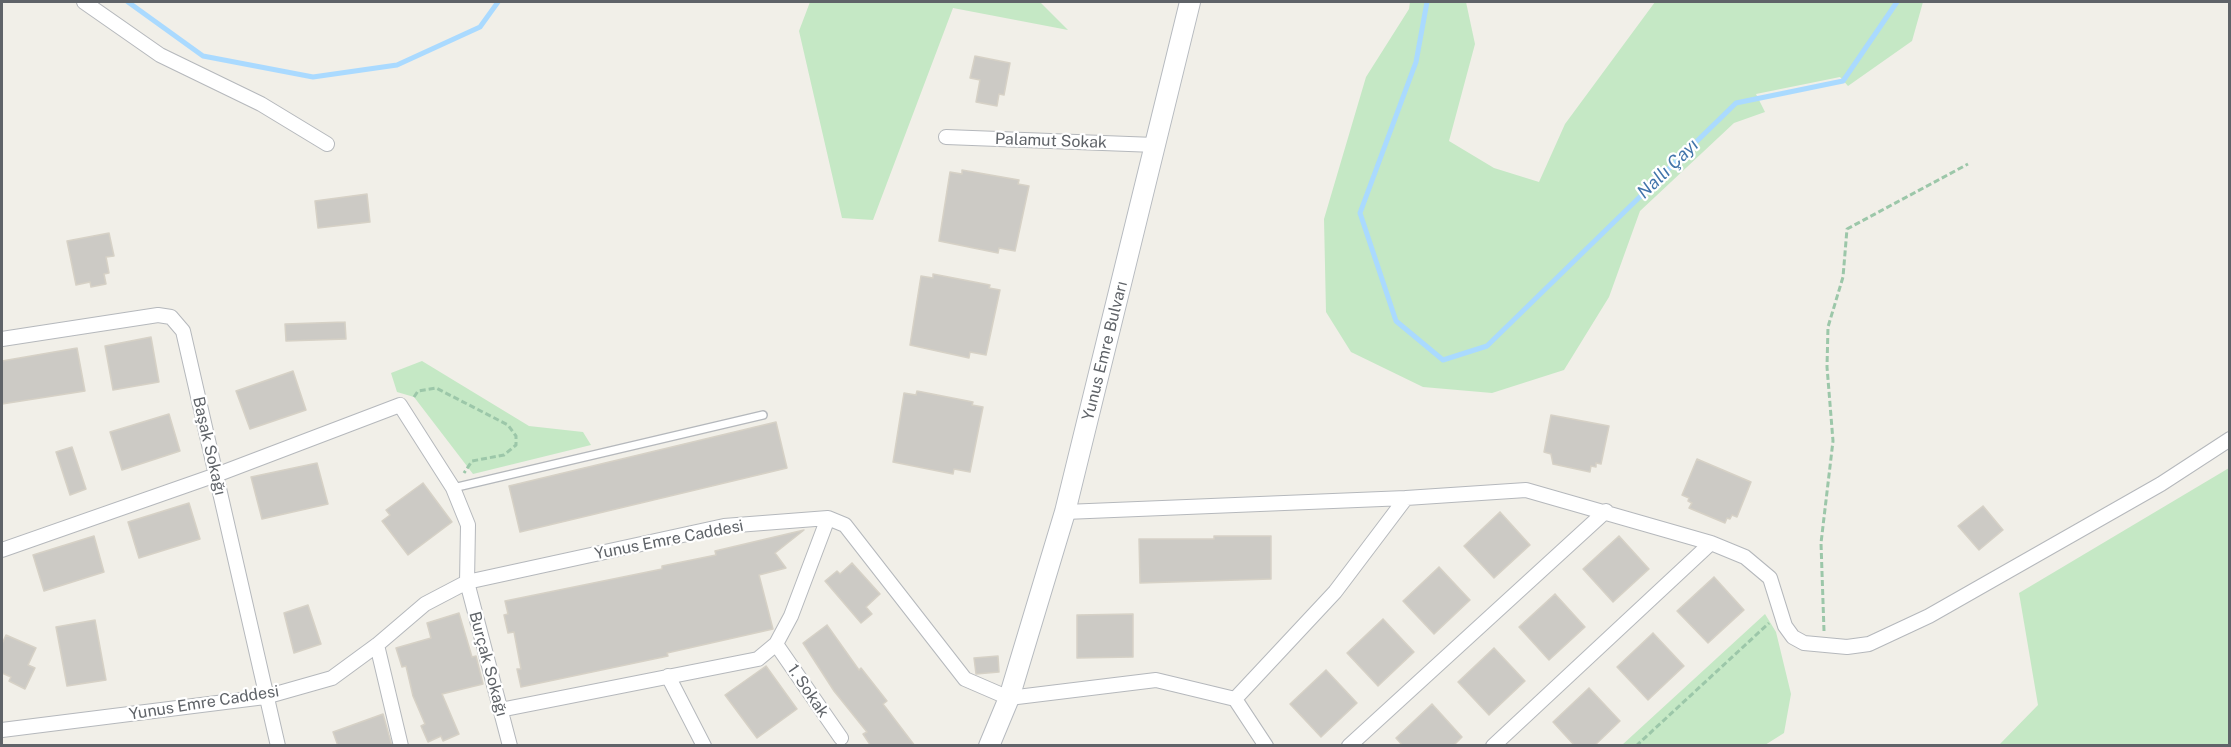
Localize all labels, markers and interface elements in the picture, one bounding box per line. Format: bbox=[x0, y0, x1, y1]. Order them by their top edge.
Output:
street label: Palamut Sokak bbox=[995, 129, 1107, 153]
water label: Nallı Çayı bbox=[1633, 135, 1703, 203]
street label: Yunus Emre Bulvarı bbox=[1078, 279, 1132, 423]
street label: Başak Sokağı bbox=[188, 395, 230, 497]
street label: Yunus Emre Caddesi bbox=[593, 516, 745, 564]
street label: Burçak Sokağı bbox=[465, 609, 511, 719]
street label: 1. Sokak bbox=[783, 661, 833, 721]
street label: Yunus Emre Caddesi bbox=[128, 682, 280, 724]

